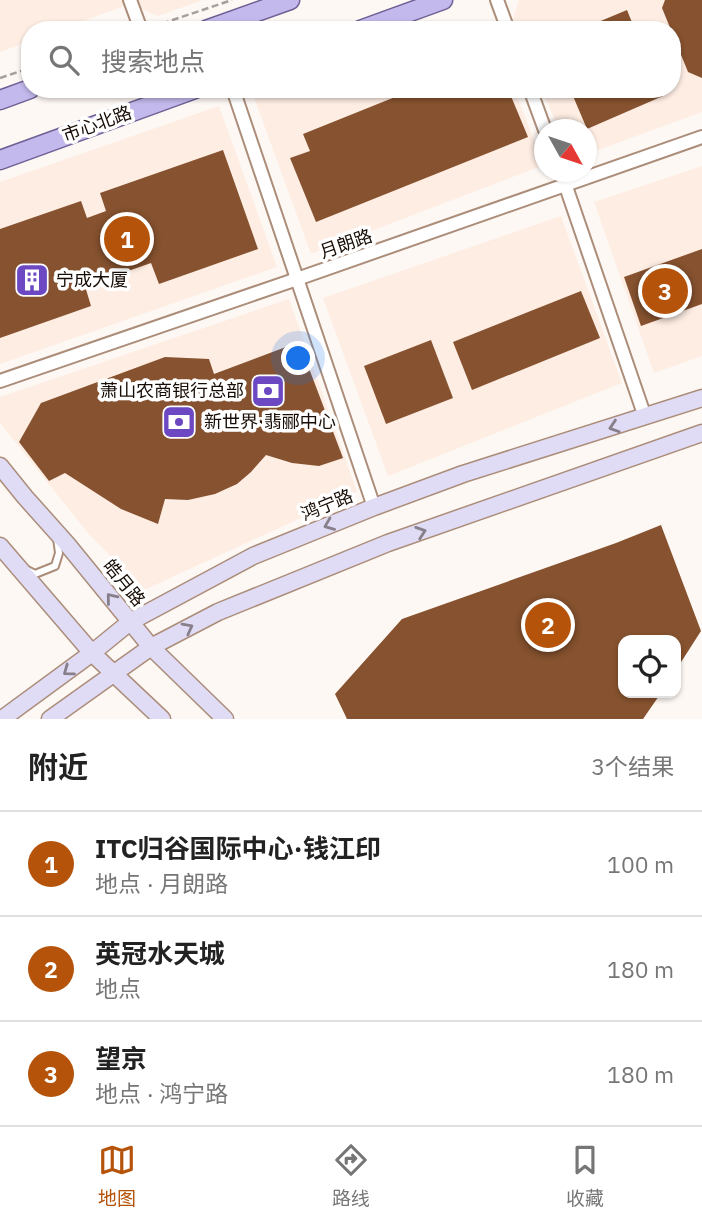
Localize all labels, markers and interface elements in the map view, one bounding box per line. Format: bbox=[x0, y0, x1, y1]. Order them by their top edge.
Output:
search box bbox=[21, 21, 681, 98]
icon: search bbox=[45, 41, 83, 79]
text: 搜索地点 bbox=[101, 44, 205, 78]
street label: 市心北路 bbox=[59, 100, 135, 147]
north arrow bbox=[534, 119, 597, 182]
pin: 1 bbox=[104, 213, 150, 265]
street label: 月朗路 bbox=[317, 224, 375, 263]
building icon: 宁成大厦 bbox=[13, 261, 51, 299]
pin: 3 bbox=[642, 265, 688, 317]
place label: 宁成大厦 bbox=[56, 268, 128, 291]
your location bbox=[281, 341, 315, 375]
bank icon: 萧山农商银行总部 bbox=[249, 372, 287, 410]
place label: 萧山农商银行总部 bbox=[100, 379, 244, 402]
bank icon: 新世界·翡郦中心 bbox=[160, 403, 198, 441]
place label: 新世界·翡郦中心 bbox=[204, 410, 336, 433]
one-way arrow bbox=[608, 418, 620, 433]
street label: 鸿宁路 bbox=[297, 484, 356, 525]
one-way arrow bbox=[324, 517, 337, 531]
one-way arrow bbox=[414, 526, 427, 540]
street label: 皓月路 bbox=[98, 554, 150, 611]
one-way arrow bbox=[107, 593, 119, 606]
pin: 2 bbox=[525, 599, 571, 651]
one-way arrow bbox=[181, 622, 193, 636]
map controls bbox=[618, 635, 681, 698]
button: locate bbox=[618, 635, 681, 698]
one-way arrow bbox=[63, 662, 76, 675]
text: 附近 bbox=[28, 747, 88, 786]
text: 3个结果 bbox=[591, 751, 674, 781]
text: ITC归谷国际中心·钱江印 bbox=[95, 831, 381, 865]
text: 1 bbox=[44, 849, 58, 879]
text: 100 m bbox=[607, 849, 674, 879]
text: 地点 · 月朗路 bbox=[95, 868, 228, 898]
text: 英冠水天城 bbox=[95, 936, 225, 970]
text: 2 bbox=[44, 954, 58, 984]
text: 180 m bbox=[607, 954, 674, 984]
text: 地点 bbox=[95, 973, 141, 1003]
text: 望京 bbox=[95, 1041, 147, 1075]
text: 3 bbox=[44, 1059, 58, 1089]
text: 180 m bbox=[607, 1059, 674, 1089]
text: 地点 · 鸿宁路 bbox=[95, 1078, 228, 1108]
tab: 地图 bbox=[98, 1141, 136, 1210]
tab: 路线 bbox=[332, 1141, 370, 1210]
tab: 收藏 bbox=[566, 1141, 604, 1210]

